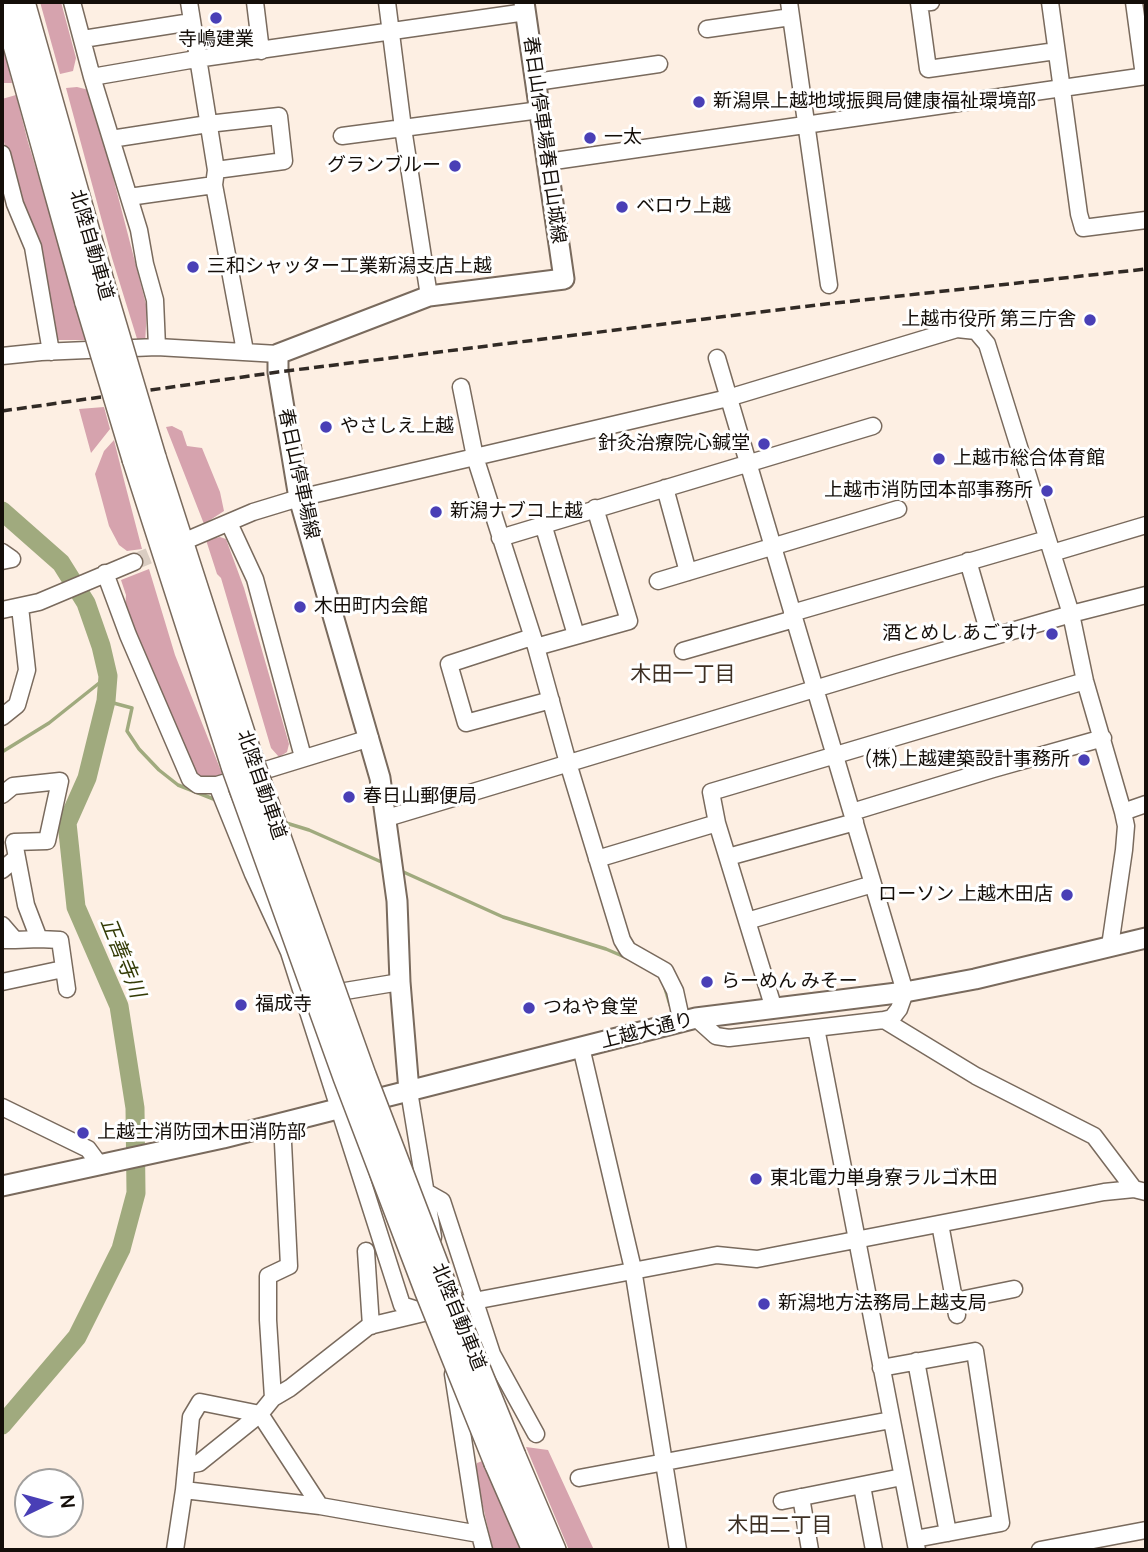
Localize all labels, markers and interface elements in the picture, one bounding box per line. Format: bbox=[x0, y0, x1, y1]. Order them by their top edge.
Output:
marker: 寺嶋建業 bbox=[208, 10, 224, 26]
place label: 寺嶋建業 bbox=[178, 29, 254, 51]
street label: 春日山停車場春日山城線 bbox=[518, 35, 570, 245]
place label: 新潟県上越地域振興局健康福祉環境部 bbox=[713, 91, 1036, 113]
marker: 新潟県上越地域振興局健康福祉環境部 bbox=[691, 94, 707, 110]
place label: 一太 bbox=[604, 127, 642, 149]
marker: 一太 bbox=[582, 130, 598, 146]
place label: グランブルー bbox=[327, 155, 441, 177]
marker: グランブルー bbox=[447, 158, 463, 174]
street label: 北陸自動車道 bbox=[64, 187, 118, 303]
place label: ベロウ上越 bbox=[636, 196, 731, 218]
marker: ベロウ上越 bbox=[614, 199, 630, 215]
place label: 三和シャッター工業新潟支店上越 bbox=[207, 256, 492, 278]
marker: 三和シャッター工業新潟支店上越 bbox=[185, 259, 201, 275]
place label: 上越市役所 第三庁舎 bbox=[901, 309, 1076, 331]
marker: 上越市役所 第三庁舎 bbox=[1082, 312, 1098, 328]
street label: 春日山停車場線 bbox=[273, 407, 323, 541]
place label: やさしえ上越 bbox=[340, 416, 454, 438]
marker: やさしえ上越 bbox=[318, 419, 334, 435]
place label: 針灸治療院心鍼堂 bbox=[598, 433, 750, 455]
marker: 針灸治療院心鍼堂 bbox=[756, 436, 772, 452]
place label: 上越市総合体育館 bbox=[953, 448, 1105, 470]
marker: 上越市総合体育館 bbox=[931, 451, 947, 467]
place label: 上越市消防団本部事務所 bbox=[824, 480, 1033, 502]
marker: 上越市消防団本部事務所 bbox=[1039, 483, 1055, 499]
place label: 新潟ナブコ上越 bbox=[450, 501, 583, 523]
marker: 新潟ナブコ上越 bbox=[428, 504, 444, 520]
place label: 木田町内会館 bbox=[314, 596, 428, 618]
marker: 木田町内会館 bbox=[292, 599, 308, 615]
place label: 酒とめし あごすけ bbox=[882, 623, 1038, 645]
marker: 酒とめし あごすけ bbox=[1044, 626, 1060, 642]
district label: 木田一丁目 bbox=[631, 662, 735, 688]
street label: 北陸自動車道 bbox=[232, 727, 290, 843]
place label: (株)上越建築設計事務所 bbox=[864, 749, 1070, 771]
marker: (株)上越建築設計事務所 bbox=[1076, 752, 1092, 768]
place label: 春日山郵便局 bbox=[363, 786, 477, 808]
marker: 春日山郵便局 bbox=[341, 789, 357, 805]
place label: ローソン 上越木田店 bbox=[878, 884, 1053, 906]
marker: ローソン 上越木田店 bbox=[1059, 887, 1075, 903]
water label: 正善寺川 bbox=[95, 914, 149, 1002]
place label: らーめん みそー bbox=[721, 971, 858, 993]
marker: らーめん みそー bbox=[699, 974, 715, 990]
place label: 福成寺 bbox=[255, 994, 312, 1016]
marker: 福成寺 bbox=[233, 997, 249, 1013]
place label: つねや食堂 bbox=[543, 997, 638, 1019]
marker: つねや食堂 bbox=[521, 1000, 537, 1016]
street label: 上越大通り bbox=[598, 1008, 696, 1054]
place label: 上越士消防団木田消防部 bbox=[97, 1122, 306, 1144]
marker: 上越士消防団木田消防部 bbox=[75, 1125, 91, 1141]
place label: 東北電力単身寮ラルゴ木田 bbox=[770, 1168, 998, 1190]
marker: 東北電力単身寮ラルゴ木田 bbox=[748, 1171, 764, 1187]
street label: 北陸自動車道 bbox=[426, 1260, 490, 1374]
place label: 新潟地方法務局上越支局 bbox=[778, 1293, 987, 1315]
marker: 新潟地方法務局上越支局 bbox=[756, 1296, 772, 1312]
north arrow bbox=[14, 1468, 84, 1538]
text: N bbox=[54, 1493, 81, 1509]
district label: 木田二丁目 bbox=[728, 1513, 832, 1539]

